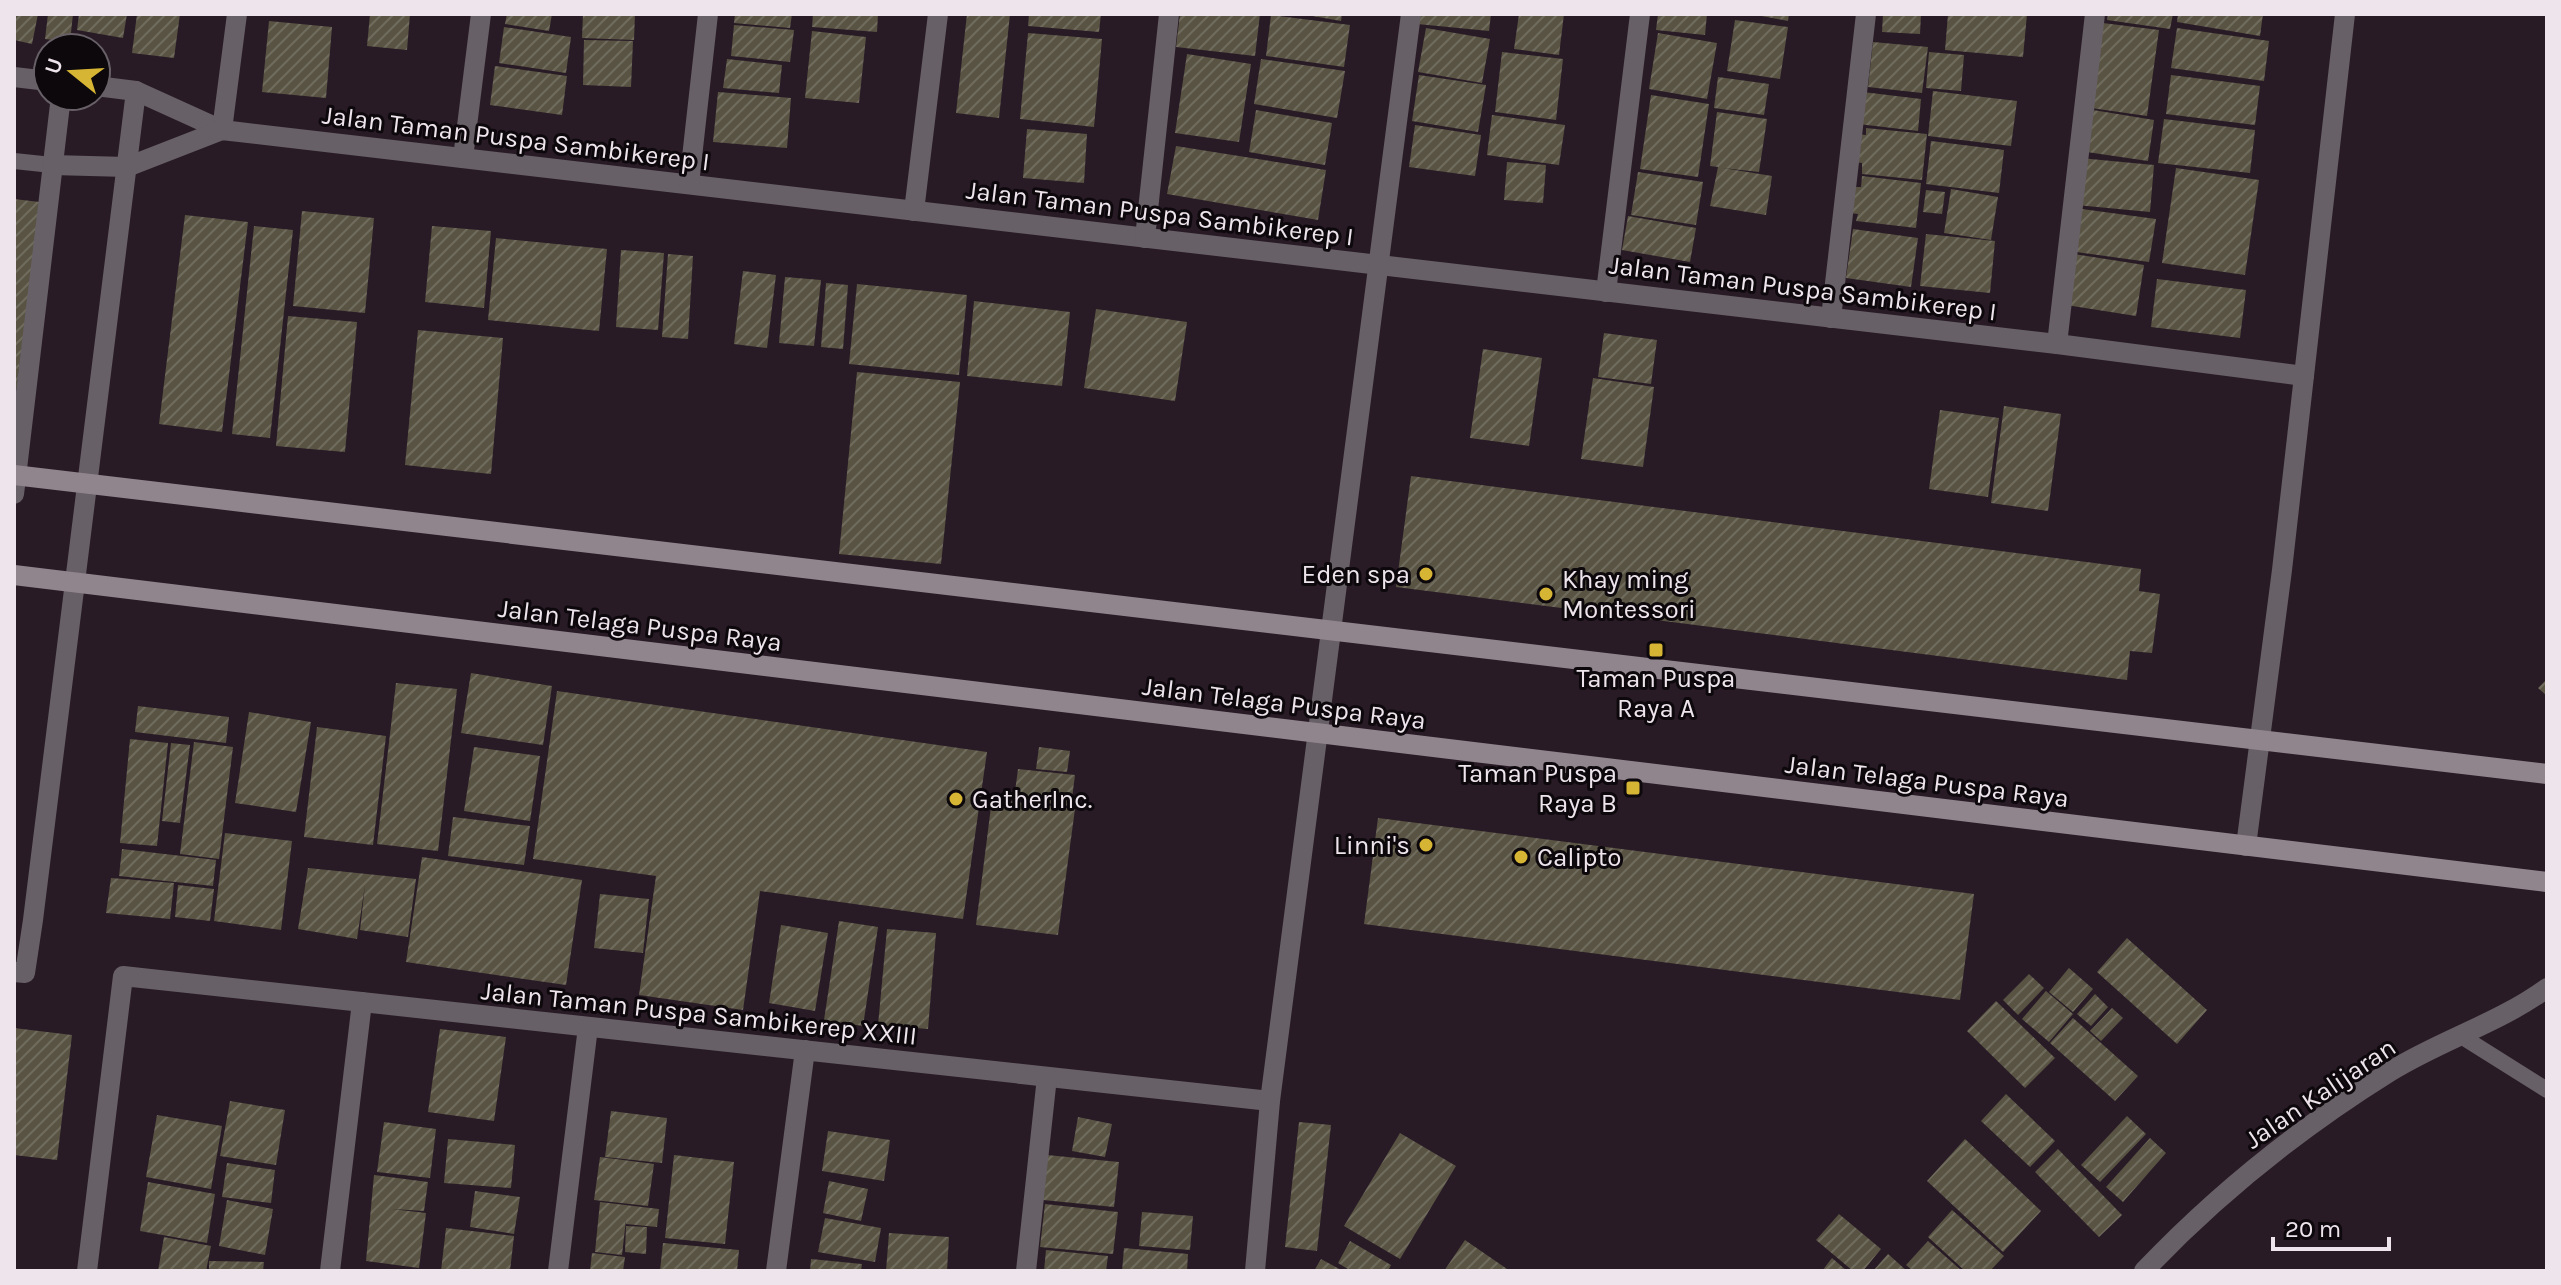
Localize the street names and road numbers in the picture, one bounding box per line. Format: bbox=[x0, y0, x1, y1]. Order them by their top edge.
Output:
street label: Jalan Taman Puspa Sambikerep I bbox=[320, 99, 711, 178]
street label: Jalan Taman Puspa Sambikerep I bbox=[964, 174, 1355, 253]
street label: Jalan Taman Puspa Sambikerep I bbox=[1607, 249, 1998, 328]
street label: Jalan Telaga Puspa Raya bbox=[496, 593, 784, 658]
street label: Jalan Telaga Puspa Raya bbox=[1140, 671, 1428, 736]
street label: Jalan Telaga Puspa Raya bbox=[1783, 749, 2071, 814]
street label: Jalan Taman Puspa Sambikerep XXIII bbox=[479, 975, 918, 1052]
street label: Jalan Kalijaran bbox=[2239, 1032, 2402, 1155]

